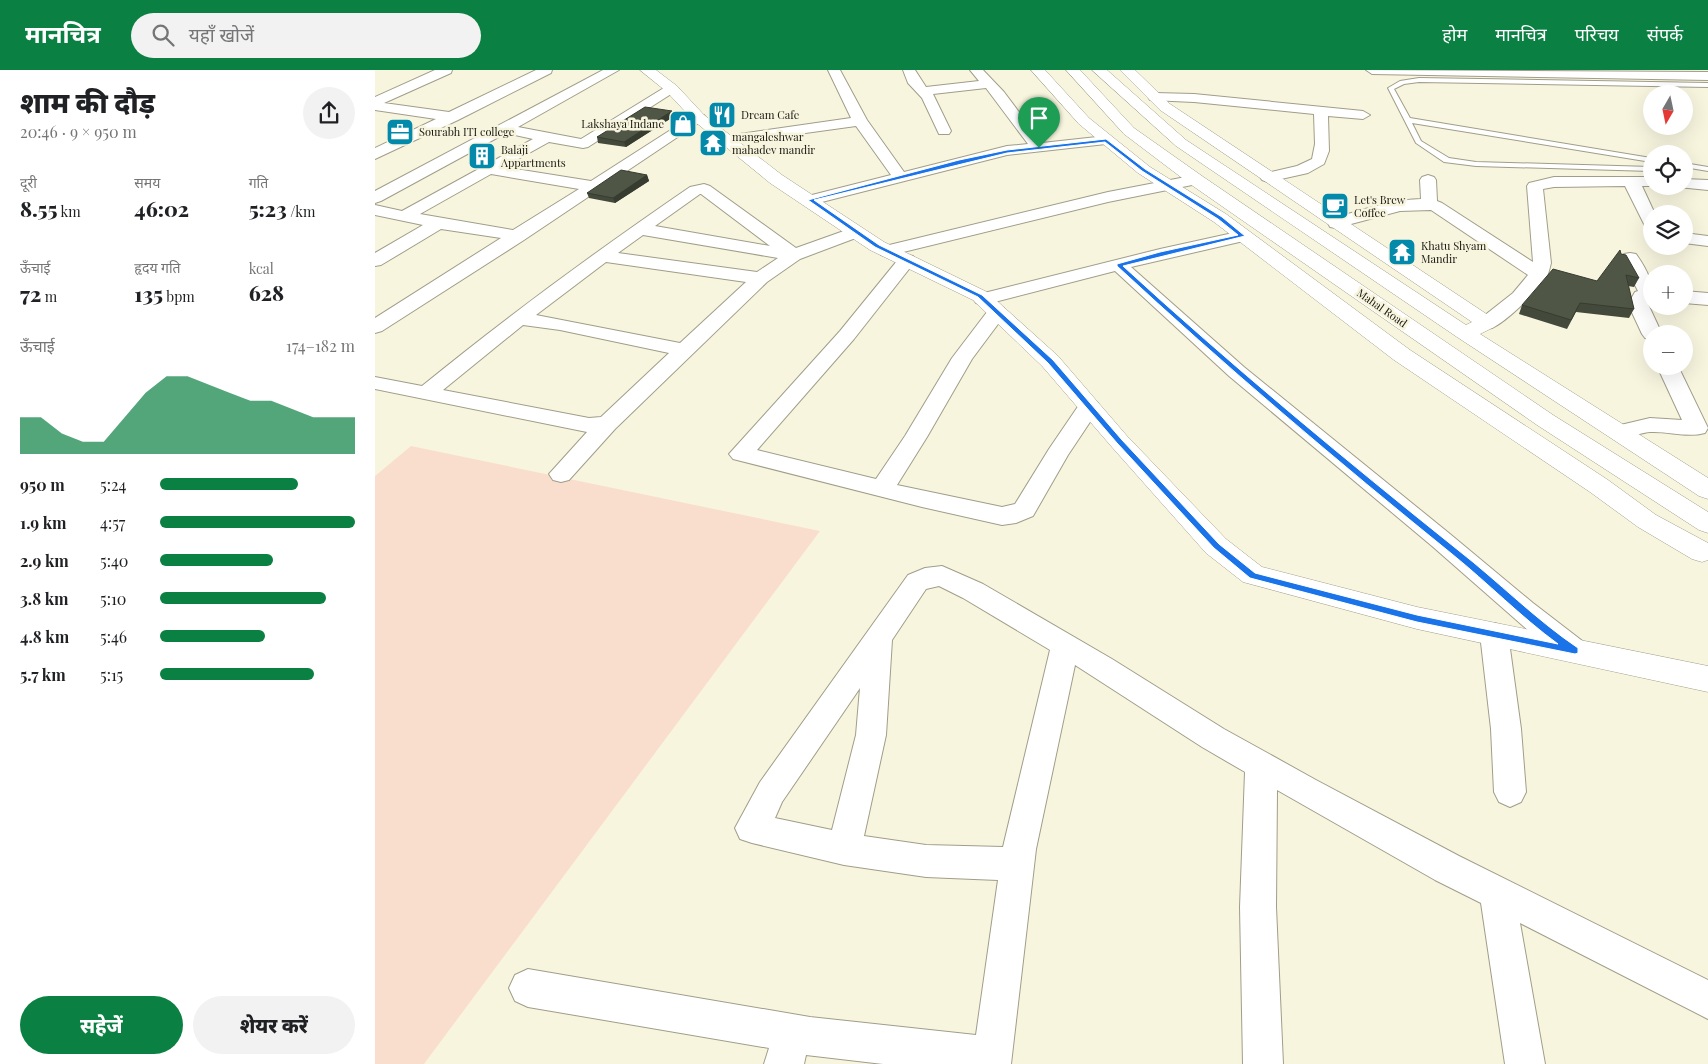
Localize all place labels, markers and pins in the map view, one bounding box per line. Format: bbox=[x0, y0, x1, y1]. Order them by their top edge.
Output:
pin bbox=[1018, 97, 1060, 148]
restaurant icon: Dream Cafe bbox=[707, 100, 737, 130]
place label: Dream Cafe bbox=[741, 107, 800, 122]
shop icon: Lakshaya Indane bbox=[668, 109, 698, 139]
place label: Lakshaya Indane bbox=[581, 116, 664, 131]
office icon: Sourabh ITI college bbox=[385, 117, 415, 147]
place label: Sourabh ITI college bbox=[419, 124, 515, 139]
temple icon: mangaleshwar mahadev mandir bbox=[698, 128, 728, 158]
place label: mangaleshwar mahadev mandir bbox=[732, 129, 815, 157]
building icon: Balaji Appartments bbox=[467, 141, 497, 171]
place label: Balaji Appartments bbox=[500, 142, 566, 170]
cafe icon: Let's Brew Coffee bbox=[1320, 191, 1350, 221]
place label: Let's Brew Coffee bbox=[1354, 192, 1406, 220]
temple icon: Khatu Shyam Mandir bbox=[1387, 237, 1417, 267]
place label: Khatu Shyam Mandir bbox=[1421, 238, 1486, 266]

